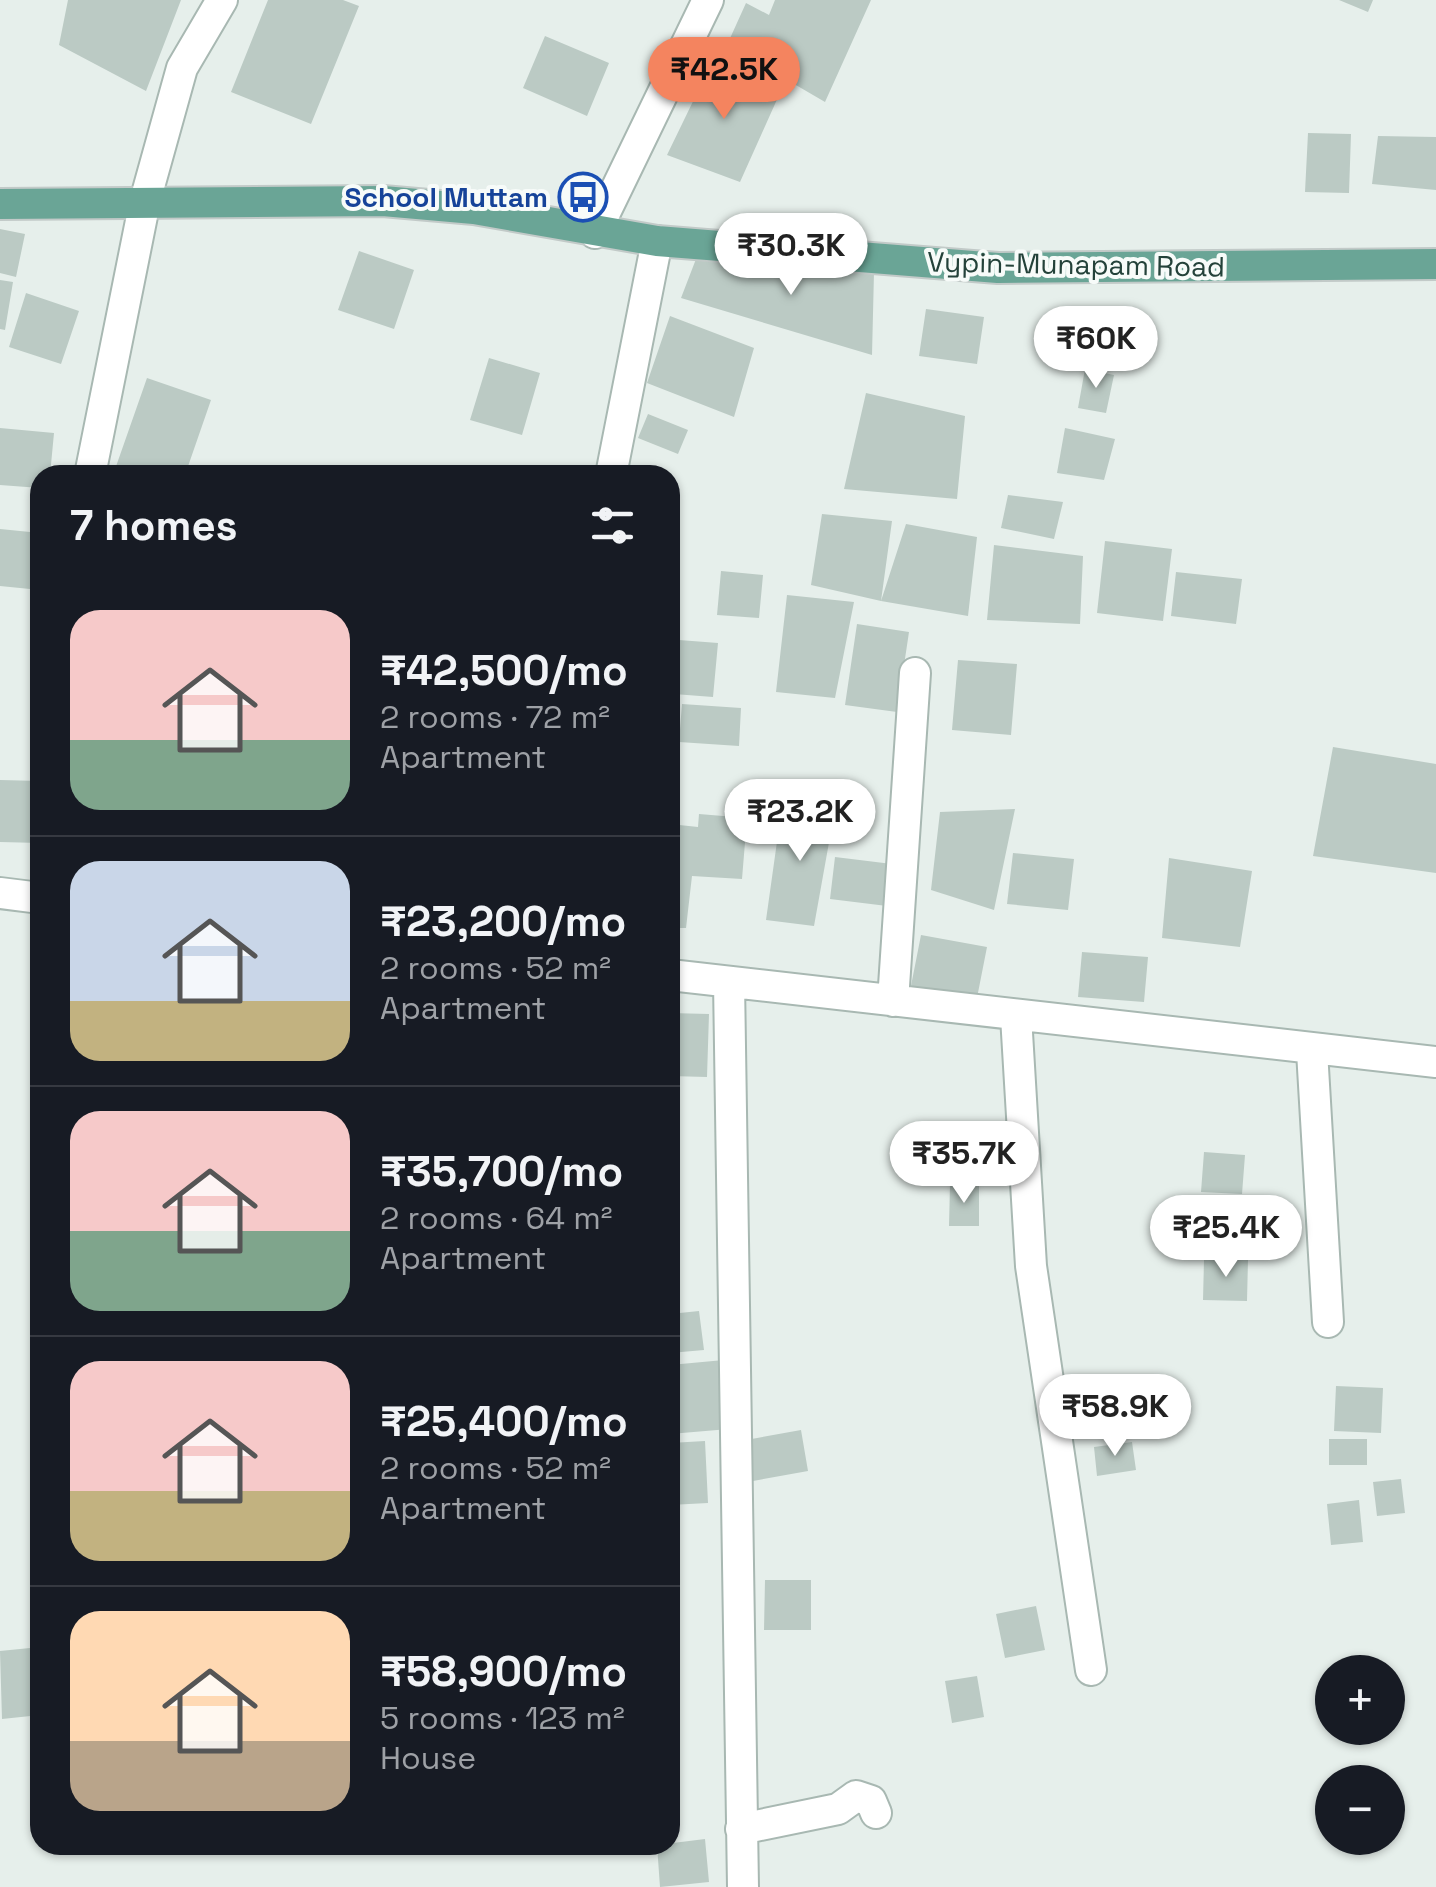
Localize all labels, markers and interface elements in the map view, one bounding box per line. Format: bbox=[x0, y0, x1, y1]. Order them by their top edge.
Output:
pin: ₹42.5K bbox=[643, 37, 805, 122]
text: ₹42.5K bbox=[670, 49, 778, 89]
bus stop icon: School Muttam bbox=[557, 171, 609, 223]
place label: School Muttam bbox=[345, 179, 548, 215]
pin: ₹30.3K bbox=[710, 213, 872, 298]
text: ₹30.3K bbox=[737, 225, 845, 265]
street label: Vypin-Munapam Road bbox=[927, 243, 1225, 285]
pin: ₹60K bbox=[1037, 306, 1155, 391]
text: ₹60K bbox=[1056, 318, 1136, 358]
icon: filters bbox=[585, 498, 640, 553]
text: 7 homes bbox=[70, 499, 238, 552]
text: ₹42,500/mo bbox=[380, 644, 628, 697]
icon: home bbox=[150, 650, 270, 770]
text: 2 rooms · 72 m² bbox=[380, 697, 610, 737]
text: Apartment bbox=[380, 737, 546, 777]
pin: ₹23.2K bbox=[719, 779, 881, 864]
text: ₹23.2K bbox=[747, 791, 853, 831]
text: ₹23,200/mo bbox=[380, 895, 626, 948]
icon: home bbox=[150, 901, 270, 1021]
text: 2 rooms · 52 m² bbox=[380, 948, 611, 988]
text: Apartment bbox=[380, 988, 546, 1028]
pin: ₹35.7K bbox=[883, 1121, 1045, 1206]
text: ₹35.7K bbox=[912, 1133, 1016, 1173]
text: ₹35,700/mo bbox=[380, 1145, 623, 1198]
icon: home bbox=[150, 1151, 270, 1271]
pin: ₹25.4K bbox=[1145, 1195, 1307, 1280]
text: 2 rooms · 64 m² bbox=[380, 1198, 612, 1238]
text: ₹25.4K bbox=[1172, 1207, 1280, 1247]
text: Apartment bbox=[380, 1238, 546, 1278]
pin: ₹58.9K bbox=[1034, 1374, 1196, 1459]
text: ₹58.9K bbox=[1061, 1386, 1169, 1426]
text: ₹25,400/mo bbox=[380, 1395, 628, 1448]
icon: home bbox=[150, 1401, 270, 1521]
text: 2 rooms · 52 m² bbox=[380, 1448, 611, 1488]
text: Apartment bbox=[380, 1488, 546, 1528]
text: ₹58,900/mo bbox=[380, 1645, 627, 1698]
icon: home bbox=[150, 1651, 270, 1771]
map controls bbox=[1315, 1655, 1405, 1855]
button: + bbox=[1315, 1655, 1405, 1745]
text: 5 rooms · 123 m² bbox=[380, 1698, 625, 1738]
text: House bbox=[380, 1738, 476, 1778]
button: − bbox=[1315, 1765, 1405, 1855]

